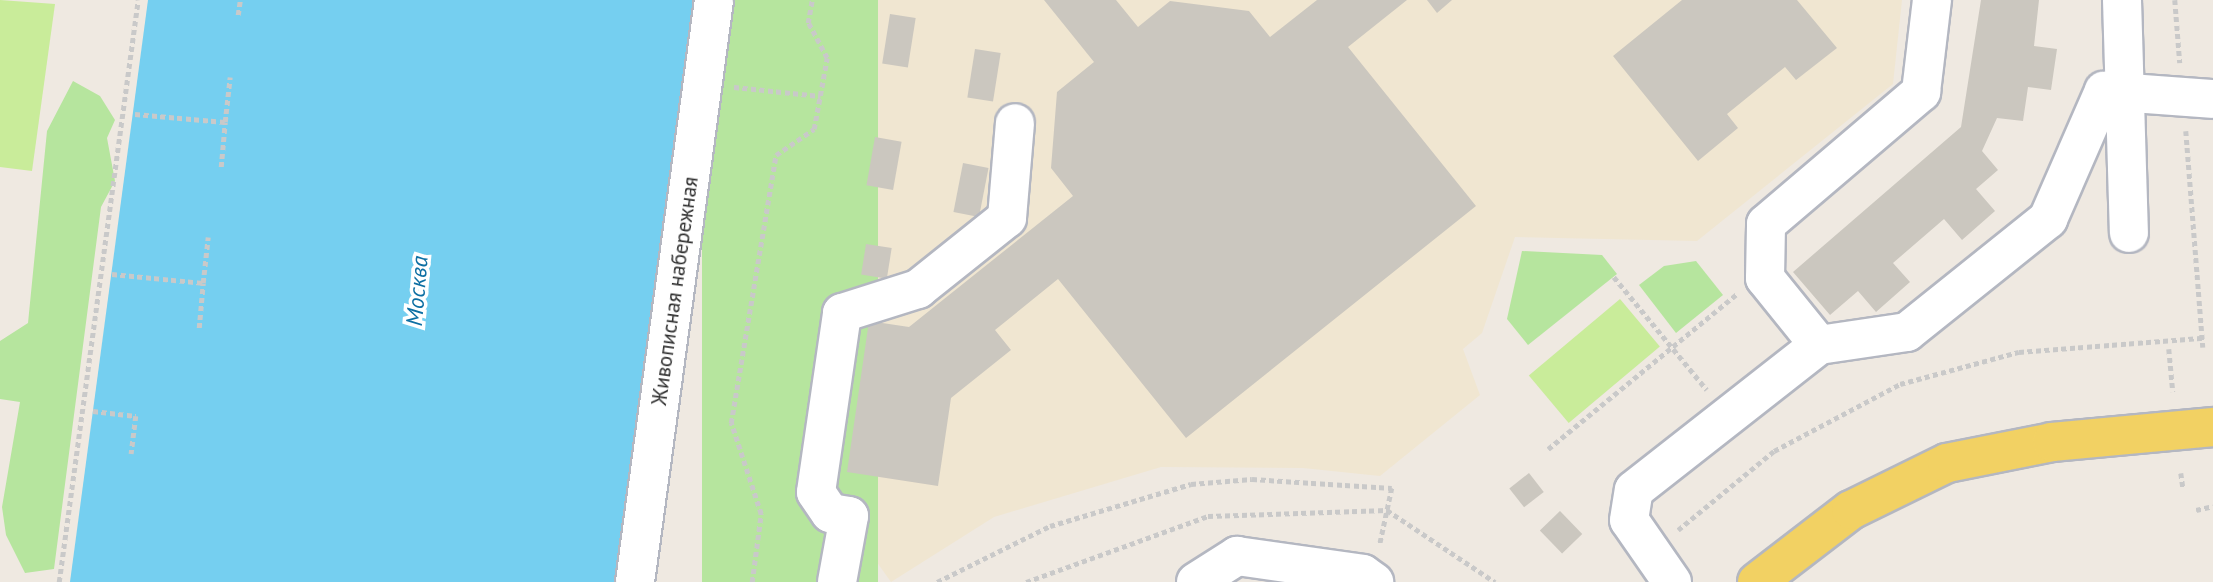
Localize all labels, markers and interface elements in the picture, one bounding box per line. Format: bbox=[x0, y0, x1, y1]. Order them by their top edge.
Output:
street label: Живописная набережная bbox=[646, 175, 704, 407]
water label: Москва bbox=[400, 255, 434, 327]

